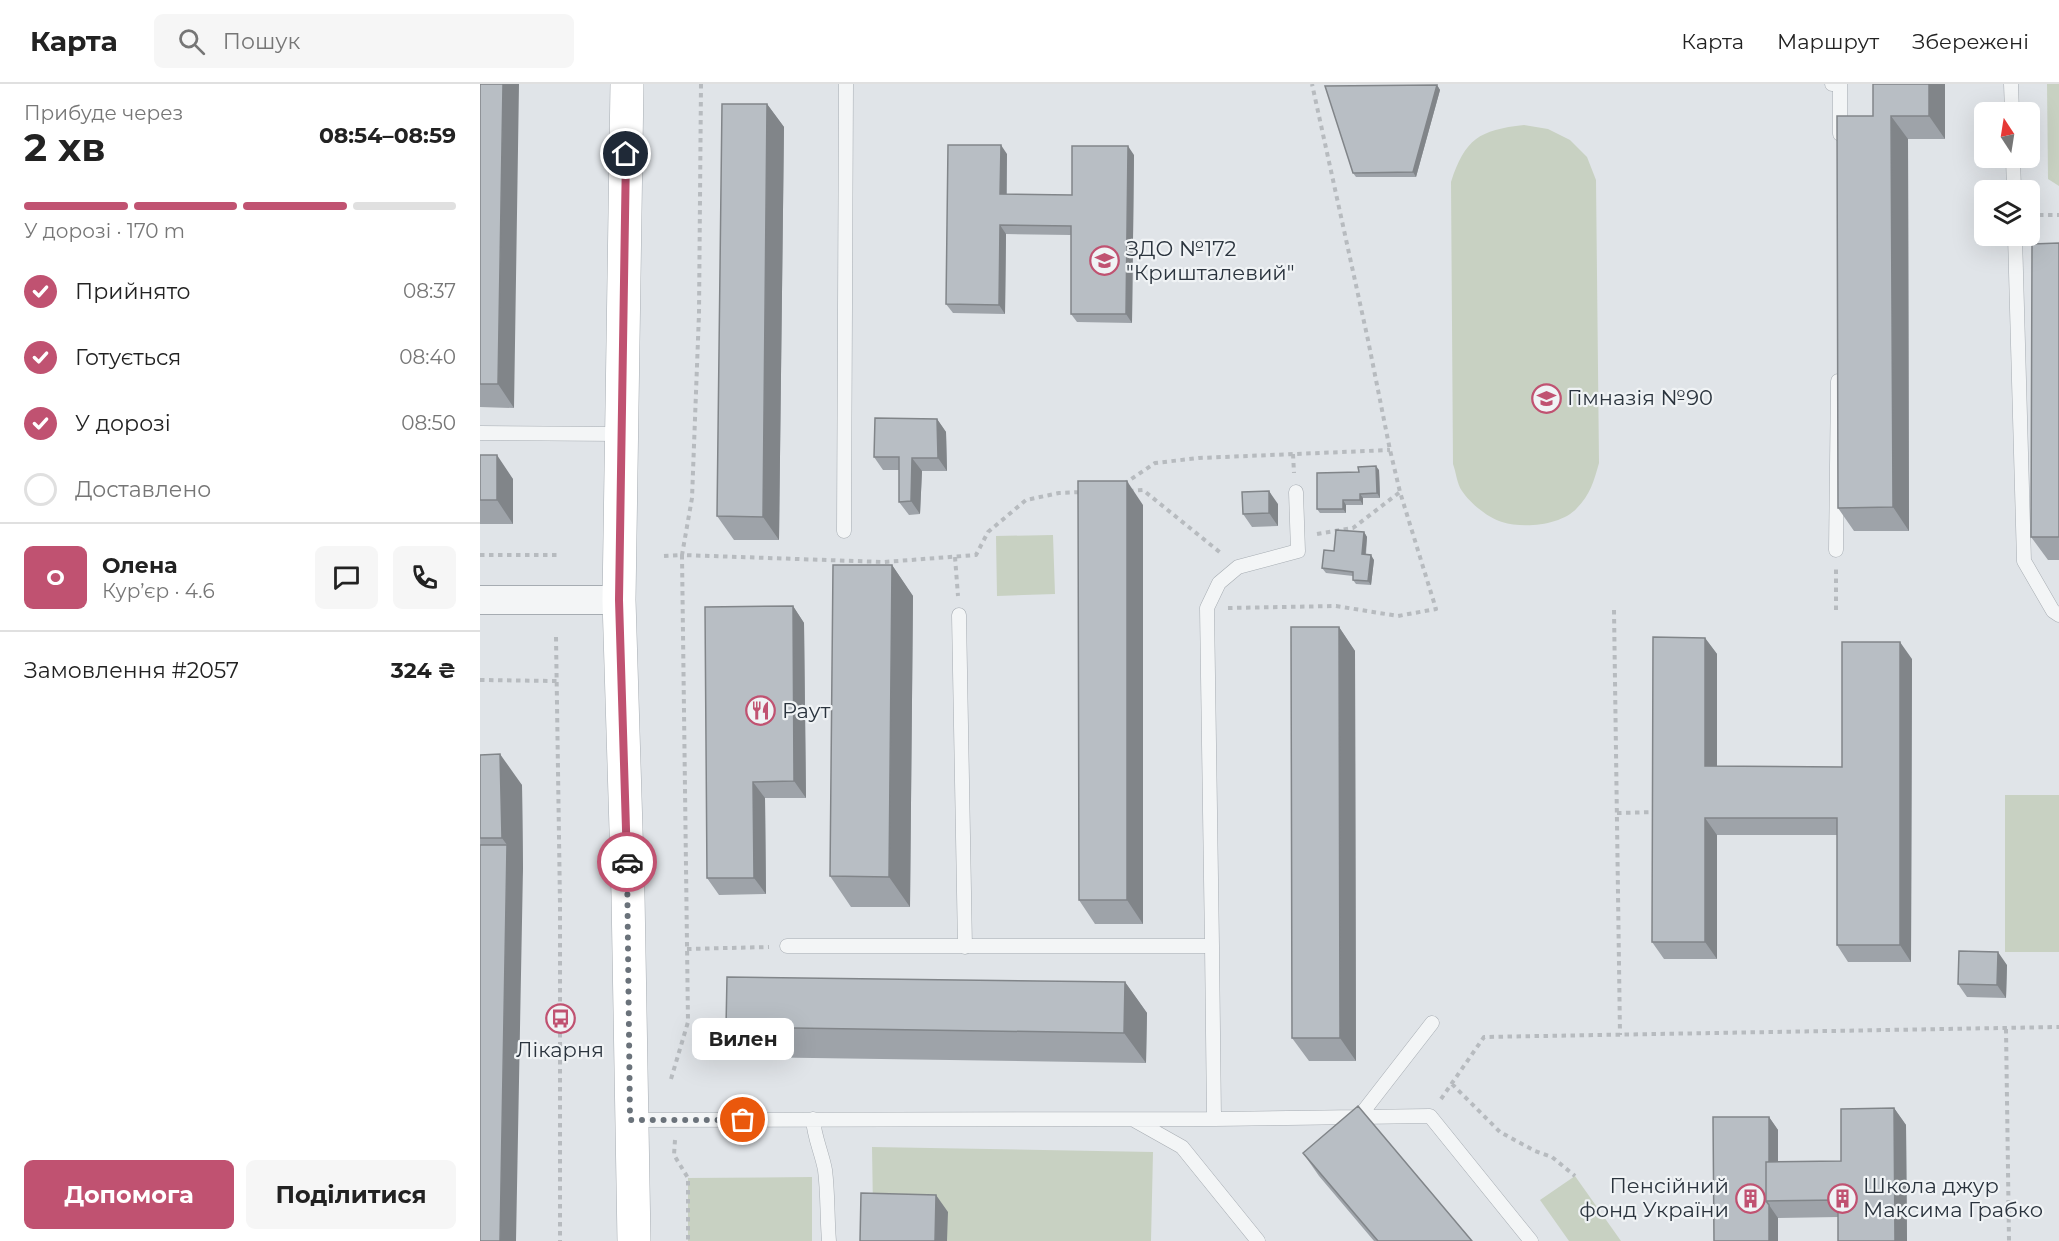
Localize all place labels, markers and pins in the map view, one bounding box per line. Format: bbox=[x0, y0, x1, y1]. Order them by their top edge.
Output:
pin bbox=[600, 128, 651, 179]
place label: ЗДО №172 "Кришталевий" bbox=[1126, 236, 1295, 285]
school or university icon: ЗДО №172 "Кришталевий" bbox=[1089, 245, 1121, 277]
school or university icon: Гімназія №90 bbox=[1530, 382, 1562, 414]
place label: Гімназія №90 bbox=[1567, 385, 1713, 410]
restaurant icon: Раут bbox=[745, 695, 777, 727]
place label: Раут bbox=[782, 698, 831, 723]
bus stop icon: Лікарня bbox=[544, 1003, 576, 1035]
callout: Вилен bbox=[692, 1018, 794, 1060]
place label: Лікарня bbox=[516, 1037, 604, 1062]
pin bbox=[717, 1094, 768, 1145]
place label: Пенсійний фонд України bbox=[1579, 1173, 1729, 1222]
place label: Школа джур Максима Грабко bbox=[1863, 1173, 2043, 1222]
building icon: Пенсійний фонд України bbox=[1734, 1182, 1766, 1214]
building icon: Школа джур Максима Грабко bbox=[1826, 1182, 1858, 1214]

